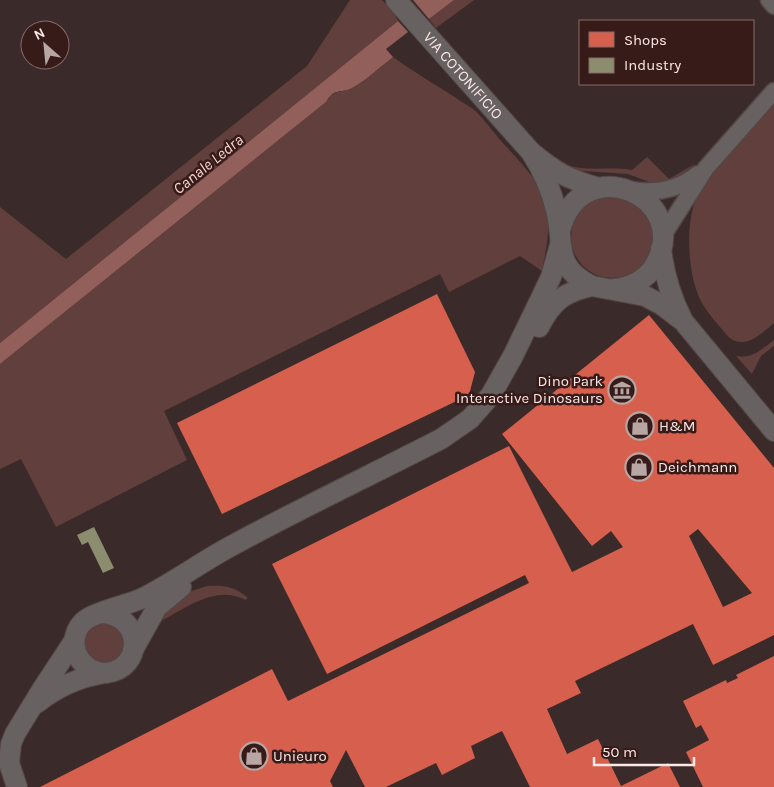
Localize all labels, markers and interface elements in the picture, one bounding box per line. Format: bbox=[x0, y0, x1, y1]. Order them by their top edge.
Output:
north arrow bbox=[20, 20, 70, 70]
legend bbox=[579, 20, 754, 85]
text: N bbox=[31, 24, 48, 44]
street label: VIA COTONIFICIO bbox=[420, 28, 507, 123]
text: Shops bbox=[624, 31, 667, 49]
text: Industry bbox=[624, 56, 681, 74]
water label: Canale Ledra bbox=[169, 130, 247, 198]
place label: Dino Park Interactive Dinosaurs bbox=[456, 372, 603, 407]
museum icon: Dino Park Interactive Dinosaurs bbox=[607, 375, 637, 405]
shop icon: H&M bbox=[625, 411, 655, 441]
place label: H&M bbox=[659, 417, 695, 435]
shop icon: Deichmann bbox=[624, 452, 654, 482]
place label: Deichmann bbox=[658, 458, 737, 476]
scale bar bbox=[594, 734, 694, 766]
shop icon: Unieuro bbox=[239, 741, 269, 771]
text: 50 m bbox=[602, 743, 637, 761]
place label: Unieuro bbox=[273, 747, 327, 765]

